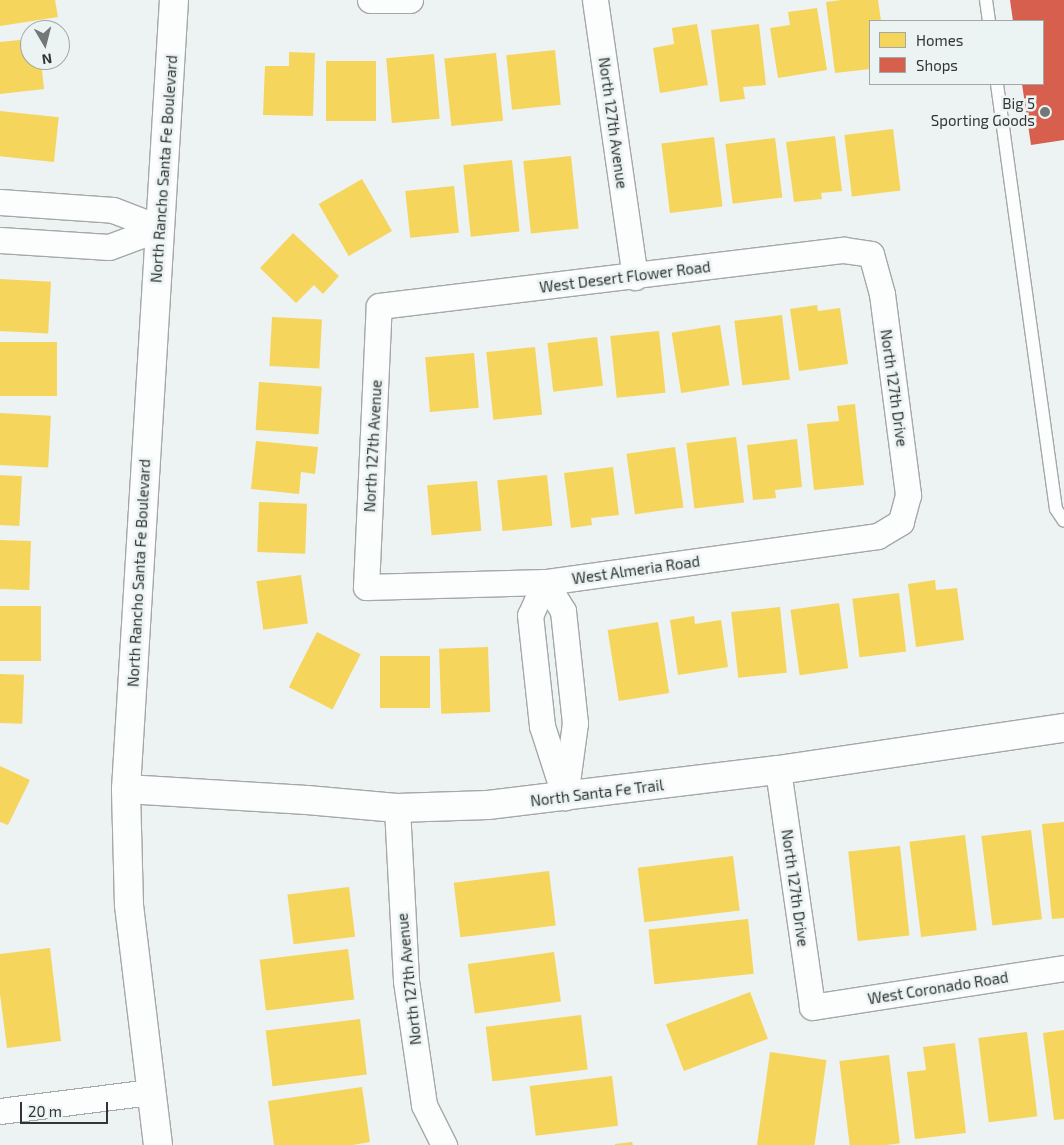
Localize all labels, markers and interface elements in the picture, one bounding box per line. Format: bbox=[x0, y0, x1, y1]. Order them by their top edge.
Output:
north arrow bbox=[20, 20, 70, 70]
legend bbox=[869, 20, 1044, 85]
text: Homes bbox=[916, 31, 963, 49]
text: N bbox=[41, 50, 53, 68]
street label: North Rancho Santa Fe Boulevard bbox=[147, 54, 181, 284]
street label: North 127th Avenue bbox=[595, 56, 631, 190]
text: Shops bbox=[916, 56, 958, 74]
place label: Big 5 Sporting Goods bbox=[931, 94, 1035, 129]
marker: Big 5 Sporting Goods bbox=[1039, 106, 1051, 118]
street label: West Desert Flower Road bbox=[538, 258, 712, 296]
street label: North 127th Drive bbox=[877, 328, 911, 448]
street label: North 127th Avenue bbox=[361, 379, 385, 513]
street label: North Rancho Santa Fe Boulevard bbox=[124, 459, 154, 687]
street label: West Almeria Road bbox=[571, 552, 701, 588]
street label: North Santa Fe Trail bbox=[529, 776, 665, 810]
street label: North 127th Drive bbox=[778, 828, 812, 948]
street label: North 127th Avenue bbox=[393, 912, 425, 1046]
street label: West Coronado Road bbox=[866, 968, 1010, 1008]
scale bar bbox=[22, 1092, 110, 1124]
text: 20 m bbox=[28, 1102, 62, 1120]

